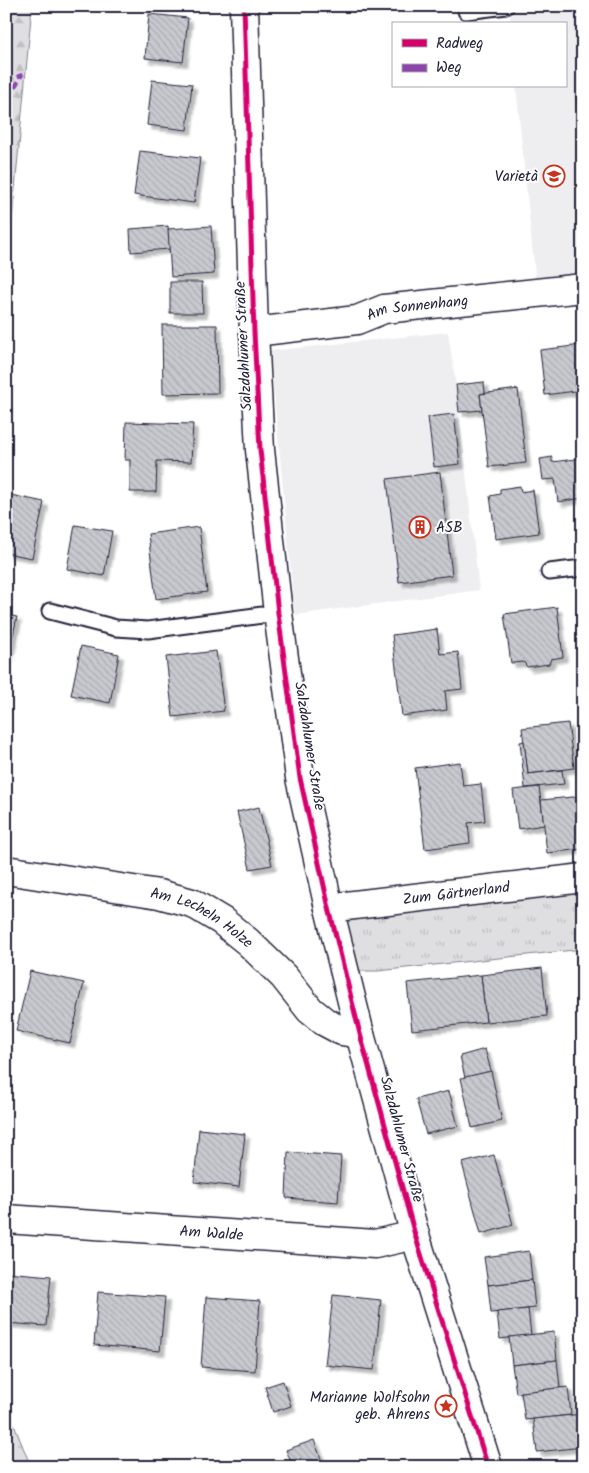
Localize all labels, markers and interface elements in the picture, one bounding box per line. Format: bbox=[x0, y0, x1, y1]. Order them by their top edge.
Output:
legend bbox=[392, 22, 566, 88]
text: Radweg bbox=[436, 32, 483, 56]
text: Weg bbox=[436, 56, 462, 80]
school or university icon: Varietà bbox=[542, 164, 566, 188]
place label: Varietà bbox=[495, 165, 538, 189]
street label: Salzdahlumer Straße bbox=[229, 280, 259, 411]
street label: Am Sonnenhang bbox=[363, 289, 469, 328]
building icon: ASB bbox=[408, 515, 432, 539]
place label: ASB bbox=[436, 516, 463, 540]
street label: Salzdahlumer Straße bbox=[287, 680, 331, 812]
street label: Zum Gärtnerland bbox=[401, 876, 512, 912]
street label: Am Lecheln Holze bbox=[149, 882, 259, 954]
street label: Salzdahlumer Straße bbox=[373, 1074, 429, 1205]
street label: Am Walde bbox=[179, 1220, 244, 1248]
place label: Marianne Wolfsohn geb. Ahrens bbox=[310, 1386, 431, 1427]
place icon: Marianne Wolfsohn geb. Ahrens bbox=[434, 1394, 458, 1418]

